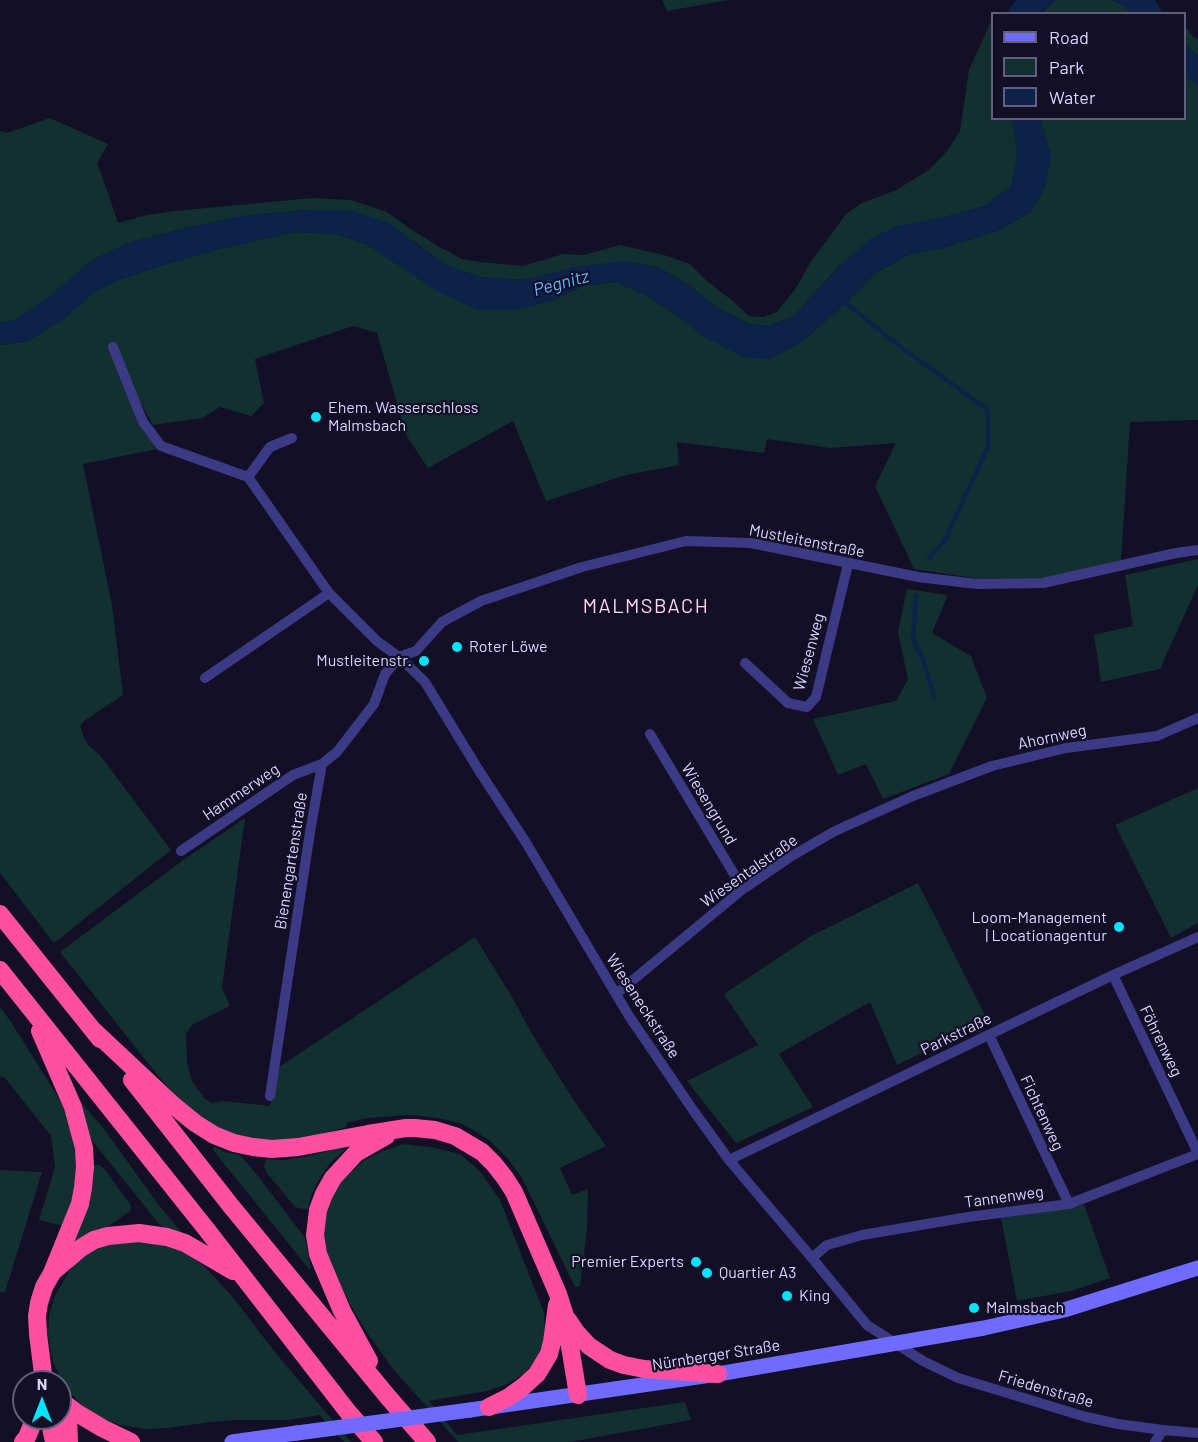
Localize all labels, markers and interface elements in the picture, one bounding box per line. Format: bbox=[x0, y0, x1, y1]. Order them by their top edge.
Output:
legend bbox=[991, 12, 1186, 120]
text: Road bbox=[1049, 26, 1089, 48]
text: Park bbox=[1049, 56, 1084, 78]
text: Water bbox=[1049, 86, 1096, 108]
water label: Pegnitz bbox=[531, 265, 591, 301]
place label: Ehem. Wasserschloss Malmsbach bbox=[328, 398, 478, 436]
marker: Ehem. Wasserschloss Malmsbach bbox=[309, 410, 323, 424]
street label: Mustleitenstraße bbox=[748, 520, 866, 562]
district label: MALMSBACH bbox=[583, 594, 709, 618]
street label: Wiesenweg bbox=[789, 611, 829, 693]
place label: Roter Löwe bbox=[469, 637, 548, 657]
marker: Roter Löwe bbox=[450, 640, 464, 654]
place label: Mustleitenstr. bbox=[316, 651, 412, 671]
marker: Mustleitenstr. bbox=[417, 654, 431, 668]
street label: Ahornweg bbox=[1016, 720, 1088, 754]
street label: Hammerweg bbox=[199, 759, 283, 825]
street label: Wiesengrund bbox=[677, 760, 741, 848]
street label: Bienengartenstraße bbox=[271, 791, 311, 931]
street label: Wiesentalstraße bbox=[697, 830, 801, 912]
place label: Loom-Management | Locationagentur bbox=[971, 908, 1107, 946]
marker: Loom-Management | Locationagentur bbox=[1112, 920, 1126, 934]
street label: Wieseneckstraße bbox=[602, 950, 684, 1062]
street label: Föhrenweg bbox=[1136, 1002, 1186, 1080]
street label: Parkstraße bbox=[918, 1009, 994, 1059]
street label: Fichtenweg bbox=[1016, 1072, 1068, 1154]
street label: Tannenweg bbox=[963, 1182, 1045, 1212]
place label: Premier Experts bbox=[571, 1252, 684, 1272]
marker: Premier Experts bbox=[689, 1255, 703, 1269]
place label: Quartier A3 bbox=[719, 1263, 796, 1283]
marker: Quartier A3 bbox=[700, 1266, 714, 1280]
place label: King bbox=[799, 1286, 830, 1306]
marker: King bbox=[780, 1289, 794, 1303]
place label: Malmsbach bbox=[986, 1298, 1064, 1318]
marker: Malmsbach bbox=[967, 1301, 981, 1315]
street label: Nürnberger Straße bbox=[651, 1335, 781, 1375]
street label: Friedenstraße bbox=[996, 1366, 1096, 1412]
north arrow bbox=[12, 1370, 72, 1430]
text: N bbox=[37, 1374, 47, 1393]

